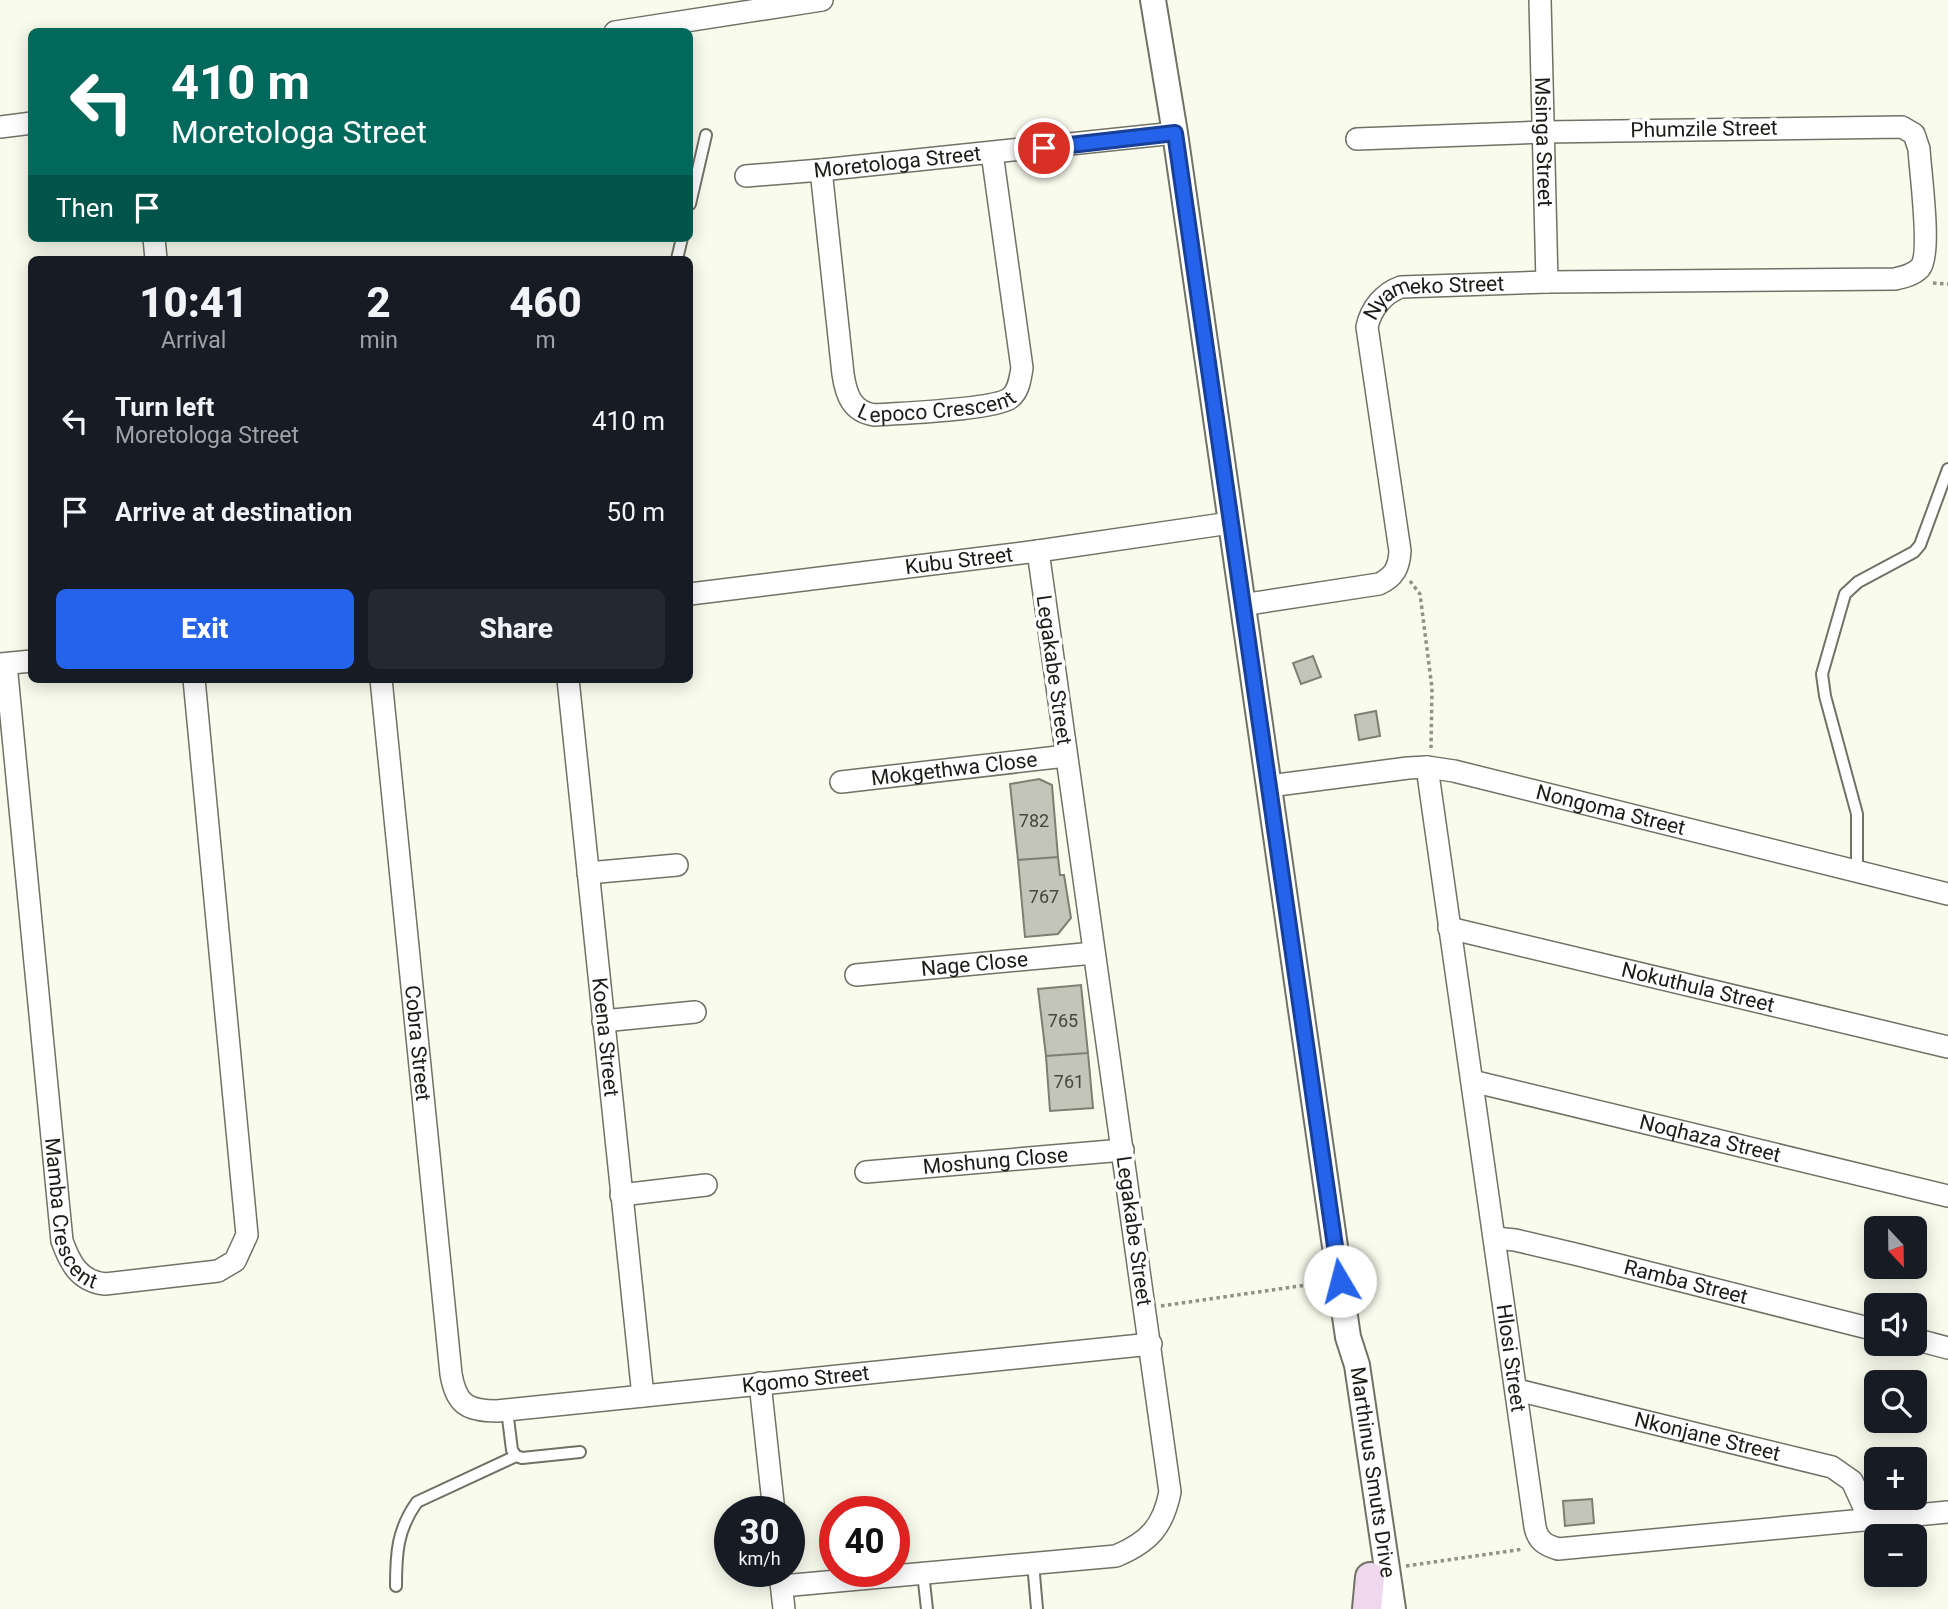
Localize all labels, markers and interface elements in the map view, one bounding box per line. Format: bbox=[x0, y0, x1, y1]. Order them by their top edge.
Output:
text: 410 m bbox=[171, 54, 310, 111]
icon: left bbox=[56, 56, 147, 147]
street label: Msinga Street bbox=[1530, 77, 1557, 207]
text: Moretologa Street bbox=[171, 113, 427, 151]
street label: Phumzile Street bbox=[1630, 116, 1778, 142]
pin bbox=[1014, 118, 1074, 178]
icon: arrive bbox=[1025, 129, 1063, 167]
street label: Moretologa Street bbox=[813, 141, 982, 183]
icon: arrive bbox=[128, 189, 166, 227]
text: Then bbox=[56, 193, 114, 223]
street label: Nyameko Street bbox=[1358, 271, 1505, 324]
text: 10:41 bbox=[139, 278, 248, 327]
text: 2 bbox=[367, 278, 391, 327]
text: 460 bbox=[509, 278, 582, 327]
text: Arrival bbox=[161, 327, 226, 354]
text: min bbox=[359, 327, 398, 354]
text: m bbox=[535, 327, 556, 354]
street label: Lepoco Crescent bbox=[854, 386, 1021, 427]
text: Turn left bbox=[115, 392, 214, 422]
icon: left bbox=[56, 402, 94, 440]
text: 410 m bbox=[592, 406, 665, 436]
text: Moretologa Street bbox=[115, 422, 299, 449]
icon: arrive bbox=[56, 493, 94, 531]
text: Arrive at destination bbox=[115, 497, 352, 527]
text: 50 m bbox=[607, 497, 665, 527]
street label: Kubu Street bbox=[904, 542, 1014, 579]
button: Exit bbox=[56, 589, 354, 669]
button: Share bbox=[368, 589, 665, 669]
street label: Legakabe Street bbox=[1032, 593, 1076, 747]
street label: Mokgethwa Close bbox=[870, 747, 1039, 790]
street label: Nongoma Street bbox=[1534, 780, 1688, 840]
house number: 782 bbox=[1019, 810, 1049, 831]
house number: 767 bbox=[1029, 886, 1059, 907]
street label: Nage Close bbox=[920, 947, 1029, 981]
street label: Nokuthula Street bbox=[1619, 958, 1777, 1017]
street label: Koena Street bbox=[587, 976, 624, 1098]
street label: Cobra Street bbox=[400, 984, 435, 1102]
house number: 765 bbox=[1048, 1010, 1078, 1031]
house number: 761 bbox=[1054, 1071, 1084, 1092]
street label: Noqhaza Street bbox=[1637, 1110, 1783, 1167]
street label: Mamba Crescent bbox=[40, 1137, 101, 1294]
street label: Moshung Close bbox=[922, 1143, 1069, 1179]
street label: Legakabe Street bbox=[1112, 1154, 1156, 1308]
north arrow bbox=[1864, 1216, 1927, 1279]
map controls bbox=[1864, 1216, 1927, 1587]
position arrow bbox=[1303, 1244, 1377, 1318]
street label: Ramba Street bbox=[1621, 1255, 1750, 1309]
button: sound bbox=[1864, 1293, 1927, 1356]
street label: Hlosi Street bbox=[1491, 1303, 1531, 1414]
street label: Kgomo Street bbox=[741, 1361, 871, 1398]
street label: Marthinus Smuts Drive bbox=[1345, 1365, 1400, 1579]
button: search bbox=[1864, 1370, 1927, 1433]
street label: Nkonjane Street bbox=[1632, 1407, 1783, 1466]
button: + bbox=[1864, 1447, 1927, 1510]
speed limit sign: 40 bbox=[819, 1496, 910, 1587]
text: 30 bbox=[739, 1512, 780, 1553]
button: − bbox=[1864, 1524, 1927, 1587]
text: km/h bbox=[738, 1548, 781, 1569]

